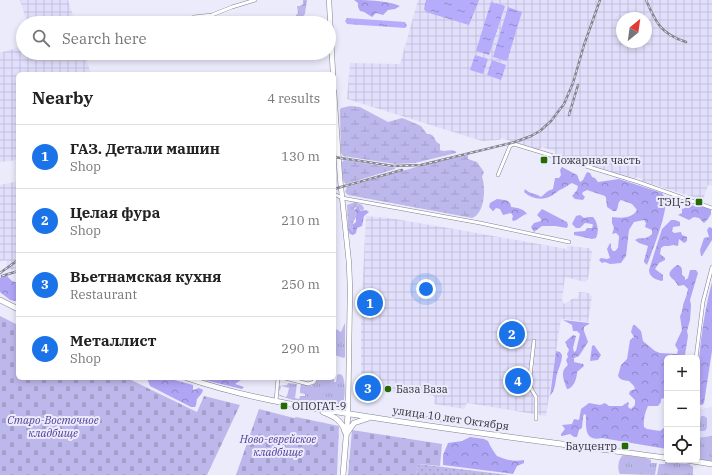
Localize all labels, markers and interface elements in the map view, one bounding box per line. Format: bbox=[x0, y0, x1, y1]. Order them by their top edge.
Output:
north arrow bbox=[616, 12, 652, 48]
search box bbox=[16, 16, 336, 60]
icon: search bbox=[30, 27, 52, 49]
text: Search here bbox=[62, 29, 147, 48]
text: Nearby bbox=[32, 87, 93, 109]
text: 4 results bbox=[267, 90, 320, 107]
text: ГАЗ. Детали машин bbox=[70, 139, 220, 158]
text: 1 bbox=[41, 148, 49, 165]
text: 130 m bbox=[281, 148, 320, 165]
place label: Пожарная часть bbox=[552, 153, 641, 167]
marker: Пожарная часть bbox=[539, 155, 549, 165]
text: Shop bbox=[70, 158, 101, 175]
place label: ТЭЦ-5 bbox=[657, 195, 691, 209]
marker: ТЭЦ-5 bbox=[694, 197, 704, 207]
text: Целая фура bbox=[70, 203, 160, 222]
text: 2 bbox=[41, 212, 49, 229]
text: 210 m bbox=[281, 212, 320, 229]
text: Shop bbox=[70, 222, 101, 239]
text: Вьетнамская кухня bbox=[70, 267, 221, 286]
text: 3 bbox=[41, 276, 49, 293]
text: 250 m bbox=[281, 276, 320, 293]
your location bbox=[416, 279, 436, 299]
text: Restaurant bbox=[70, 286, 137, 303]
pin: 1 bbox=[357, 288, 383, 318]
pin: 2 bbox=[499, 319, 525, 349]
text: Металлист bbox=[70, 331, 157, 350]
text: 4 bbox=[41, 340, 49, 357]
text: 290 m bbox=[281, 340, 320, 357]
text: Shop bbox=[70, 350, 101, 367]
map controls bbox=[664, 355, 700, 463]
button: + bbox=[664, 355, 700, 391]
pin: 4 bbox=[505, 366, 531, 396]
pin: 3 bbox=[355, 373, 381, 403]
place label: База Ваза bbox=[396, 382, 448, 396]
marker: База Ваза bbox=[383, 384, 393, 394]
button: − bbox=[664, 391, 700, 427]
place label: ОПОГАТ-9 bbox=[292, 399, 346, 413]
marker: ОПОГАТ-9 bbox=[279, 401, 289, 411]
street label: улица 10 лет Октября bbox=[392, 403, 510, 433]
park label: Старо-Восточное кладбище bbox=[7, 413, 99, 440]
button: locate bbox=[664, 427, 700, 463]
park label: Ново-еврейское кладбище bbox=[239, 432, 316, 459]
place label: Бауцентр bbox=[566, 439, 617, 453]
marker: Бауцентр bbox=[620, 441, 630, 451]

